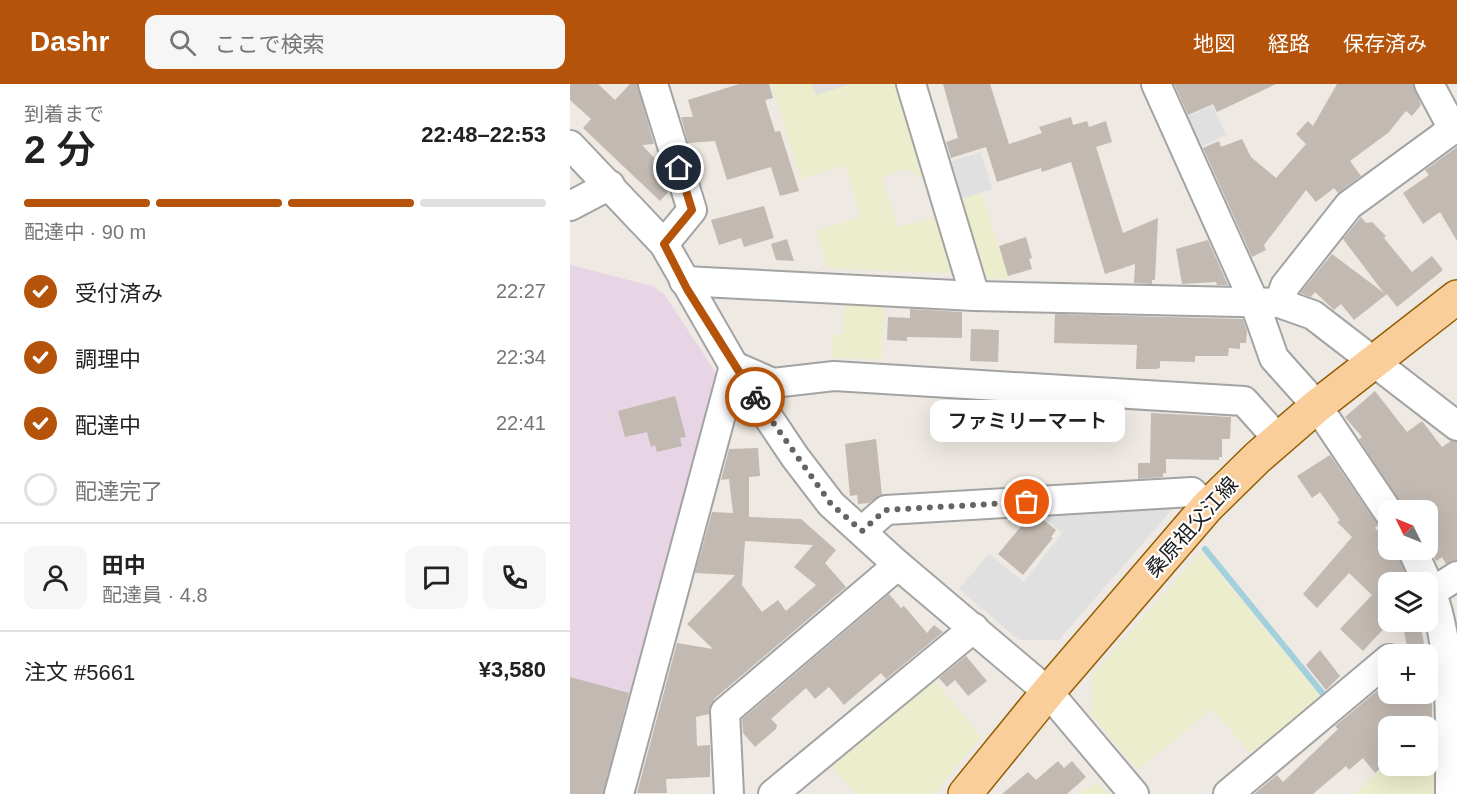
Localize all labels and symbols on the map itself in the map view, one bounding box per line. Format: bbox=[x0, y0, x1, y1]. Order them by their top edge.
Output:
pin bbox=[653, 142, 704, 193]
courier bbox=[725, 367, 785, 427]
callout: ファミリーマート bbox=[930, 400, 1124, 442]
street label: 桑原祖父江線 bbox=[1141, 472, 1242, 581]
pin bbox=[1001, 476, 1052, 527]
north arrow bbox=[1378, 500, 1438, 560]

